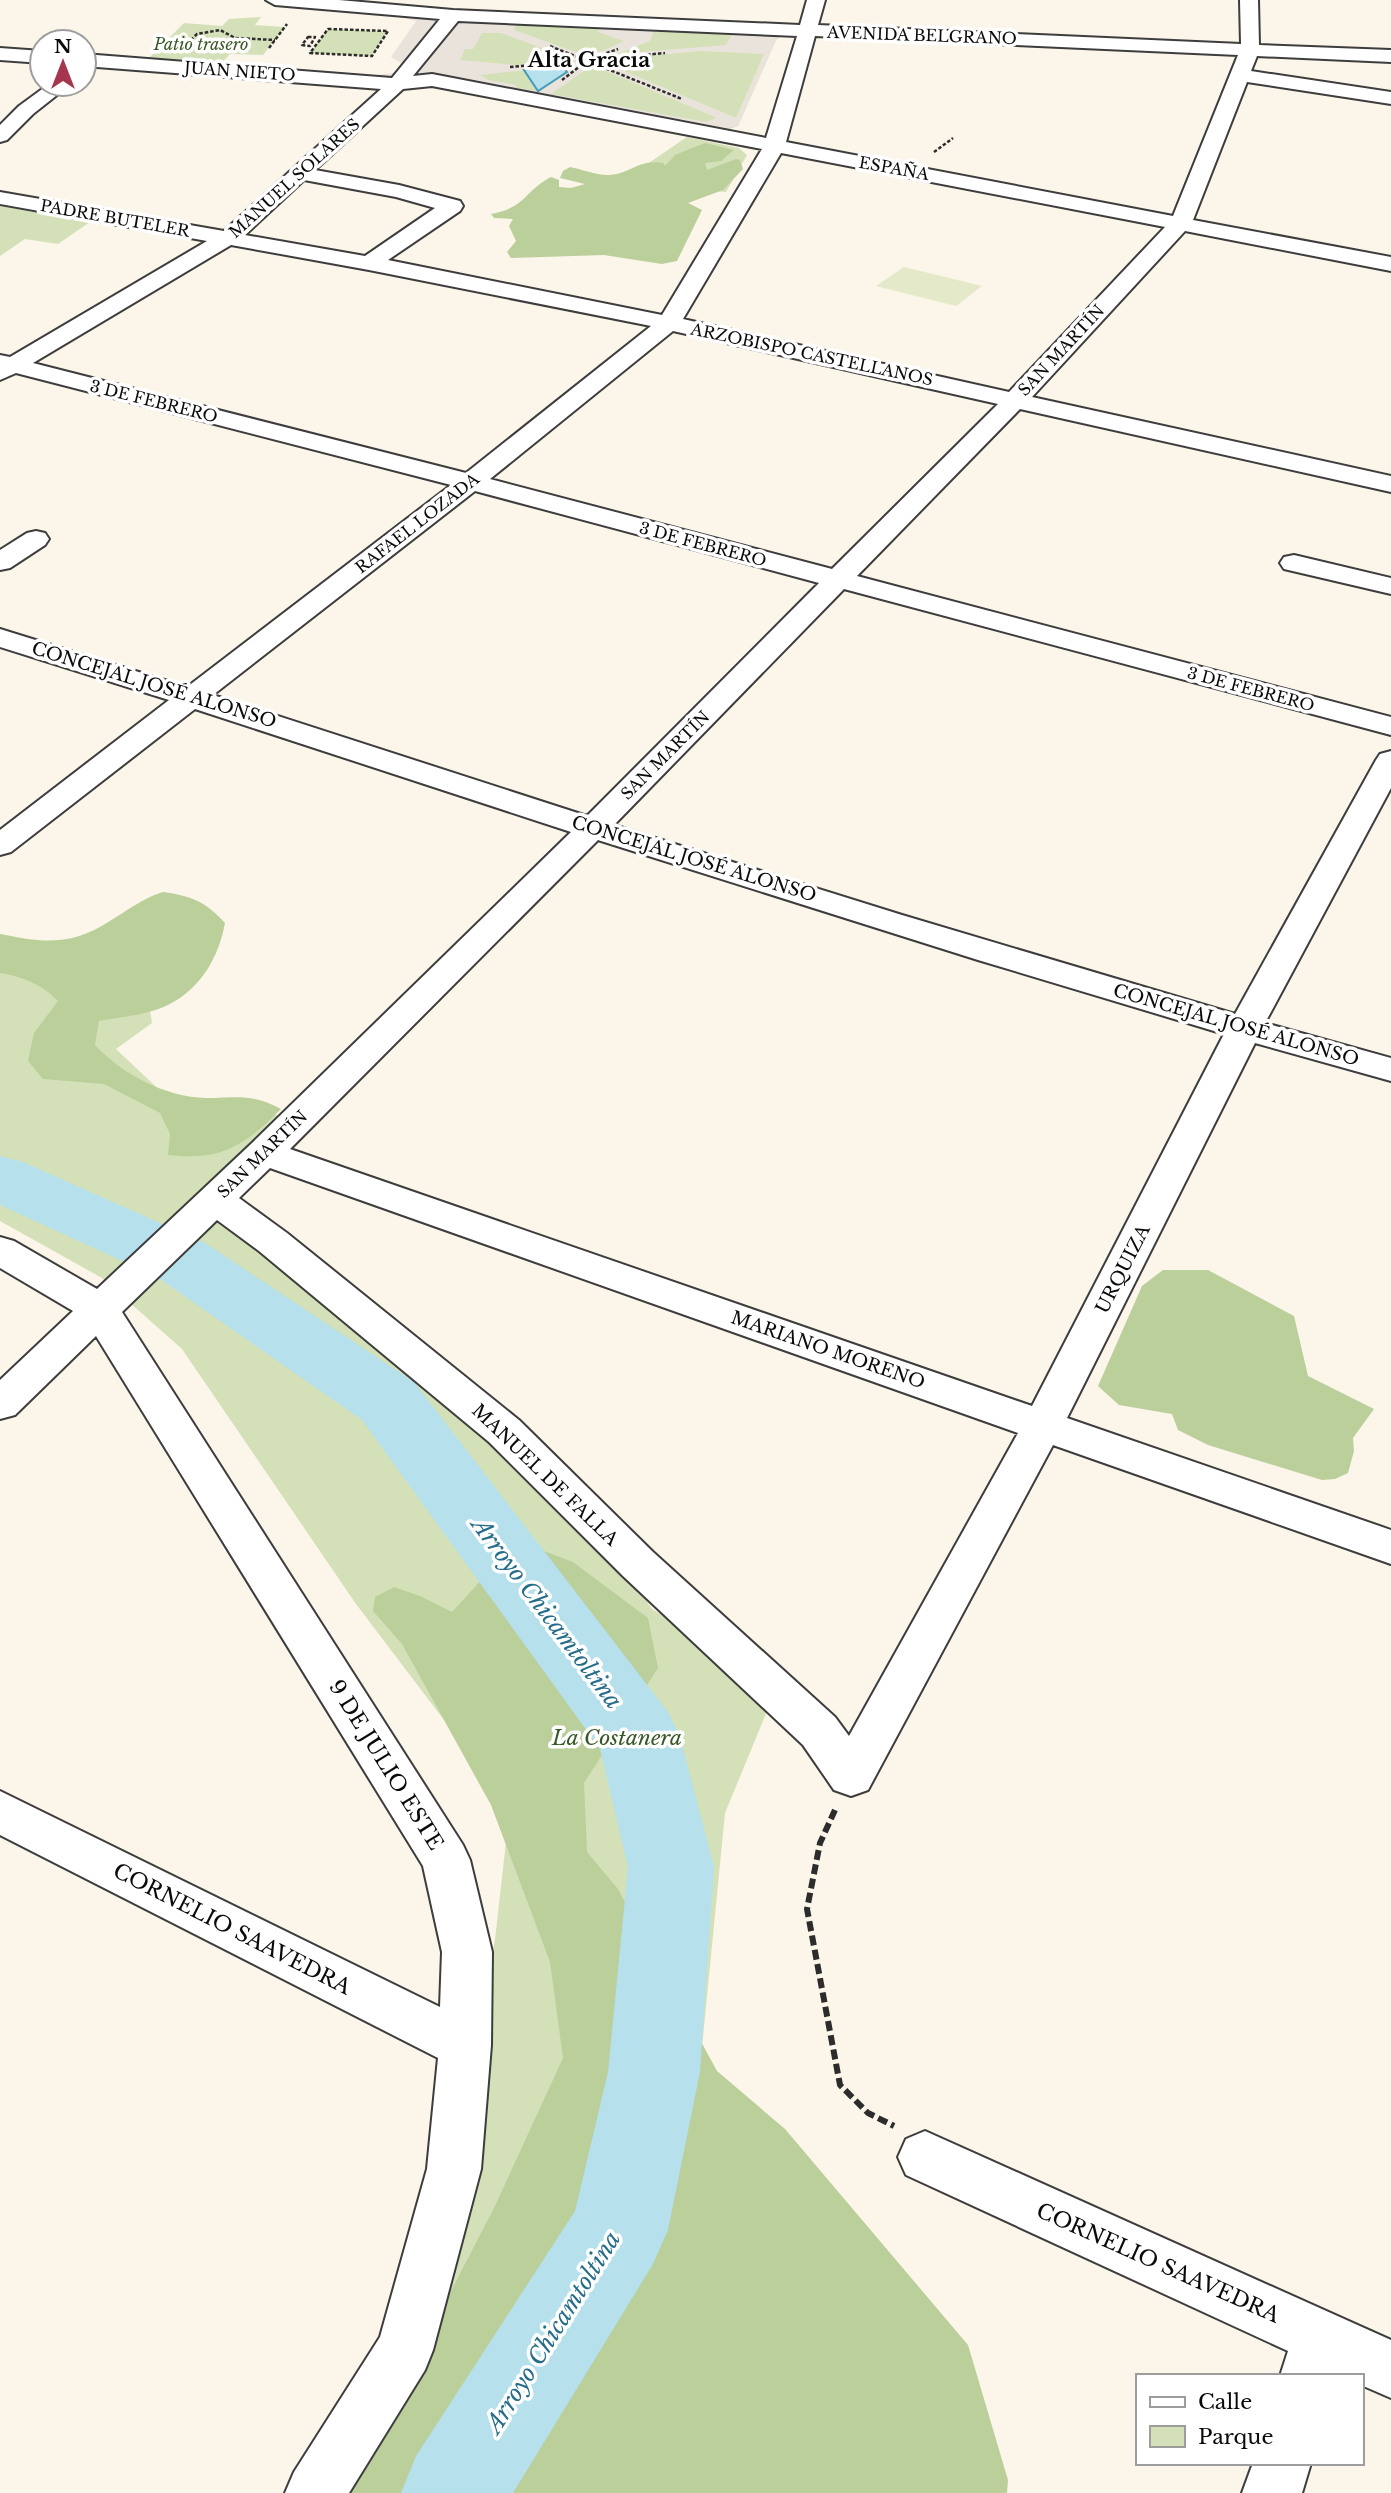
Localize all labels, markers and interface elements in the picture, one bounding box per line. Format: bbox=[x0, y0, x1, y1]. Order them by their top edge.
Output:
street label: AVENIDA BELGRANO bbox=[826, 22, 1017, 48]
north arrow bbox=[28, 28, 98, 98]
park label: Patio trasero bbox=[153, 34, 248, 54]
text: N bbox=[54, 35, 72, 58]
district label: Alta Gracia bbox=[527, 47, 650, 73]
street label: JUAN NIETO bbox=[182, 57, 296, 85]
street label: MANUEL SOLARES bbox=[224, 114, 364, 242]
street label: ESPAÑA bbox=[857, 151, 931, 184]
street label: PADRE BUTELER bbox=[39, 195, 193, 241]
street label: SAN MARTÍN bbox=[1014, 300, 1108, 400]
street label: ARZOBISPO CASTELLANOS bbox=[688, 318, 935, 389]
street label: 3 DE FEBRERO bbox=[88, 375, 220, 427]
street label: RAFAEL LOZADA bbox=[351, 468, 483, 578]
street label: 3 DE FEBRERO bbox=[637, 517, 769, 571]
street label: CONCEJAL JOSÉ ALONSO bbox=[29, 636, 279, 733]
street label: 3 DE FEBRERO bbox=[1185, 662, 1317, 716]
street label: SAN MARTÍN bbox=[616, 706, 714, 804]
street label: CONCEJAL JOSÉ ALONSO bbox=[569, 810, 819, 907]
street label: CONCEJAL JOSÉ ALONSO bbox=[1111, 978, 1362, 1071]
street label: SAN MARTÍN bbox=[213, 1106, 311, 1202]
street label: URQUIZA bbox=[1091, 1220, 1155, 1317]
street label: MARIANO MORENO bbox=[728, 1306, 928, 1394]
street label: MANUEL DE FALLA bbox=[467, 1399, 623, 1551]
water label: Arroyo Chicamtoltina bbox=[464, 1509, 628, 1714]
street label: 9 DE JULIO ESTE bbox=[323, 1675, 449, 1855]
park label: La Costanera bbox=[551, 1725, 682, 1751]
street label: CORNELIO SAAVEDRA bbox=[109, 1858, 356, 2001]
street label: CORNELIO SAAVEDRA bbox=[1032, 2198, 1284, 2329]
water label: Arroyo Chicamtoltina bbox=[478, 2226, 626, 2440]
legend bbox=[1136, 2374, 1363, 2465]
text: Calle bbox=[1198, 2389, 1252, 2415]
text: Parque bbox=[1198, 2424, 1273, 2450]

